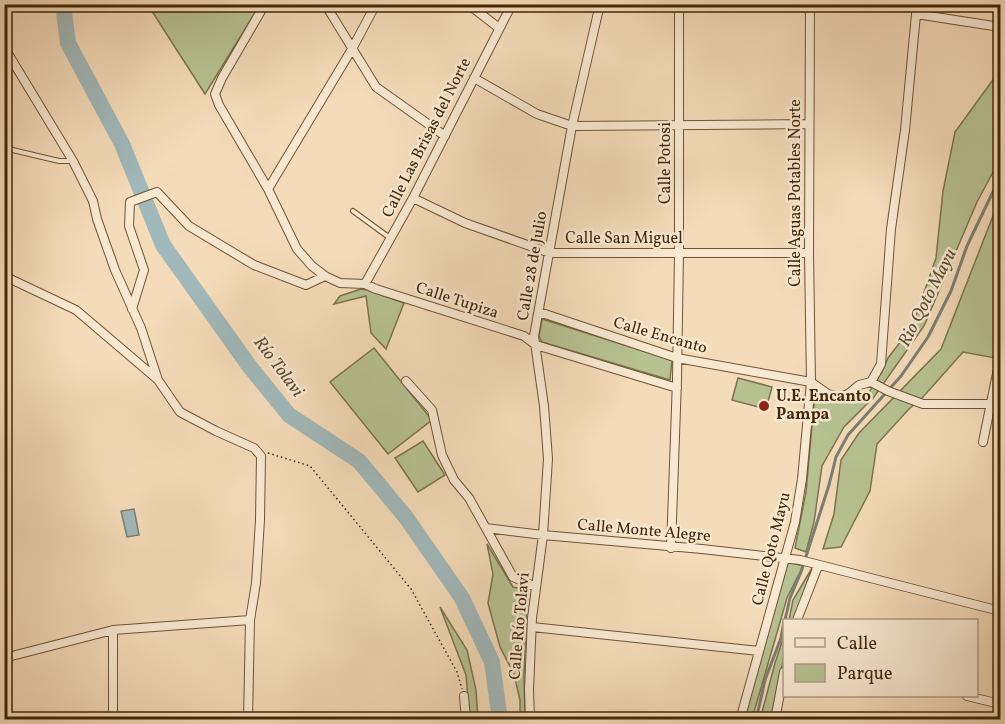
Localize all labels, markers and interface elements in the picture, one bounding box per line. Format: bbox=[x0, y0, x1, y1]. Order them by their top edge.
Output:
street label: Calle Las Brisas del Norte bbox=[377, 54, 477, 222]
street label: Calle Aguas Potables Norte bbox=[785, 99, 807, 287]
street label: Calle Potosi bbox=[655, 122, 677, 204]
street label: Calle 28 de Julio bbox=[513, 209, 553, 323]
street label: Calle San Miguel bbox=[565, 228, 683, 250]
water label: Rio Qoto Mayu bbox=[892, 245, 964, 351]
street label: Calle Tupiza bbox=[413, 277, 501, 325]
street label: Calle Encanto bbox=[611, 312, 709, 360]
water label: Río Tolavi bbox=[247, 331, 309, 403]
place label: U.E. Encanto Pampa bbox=[776, 386, 871, 426]
marker: U.E. Encanto Pampa bbox=[757, 399, 771, 413]
street label: Calle Qoto Mayu bbox=[747, 490, 797, 608]
street label: Calle Monte Alegre bbox=[576, 514, 712, 548]
street label: Calle Río Tolavi bbox=[504, 571, 536, 681]
legend bbox=[783, 619, 978, 697]
text: Calle bbox=[837, 632, 877, 657]
text: Parque bbox=[837, 662, 892, 687]

